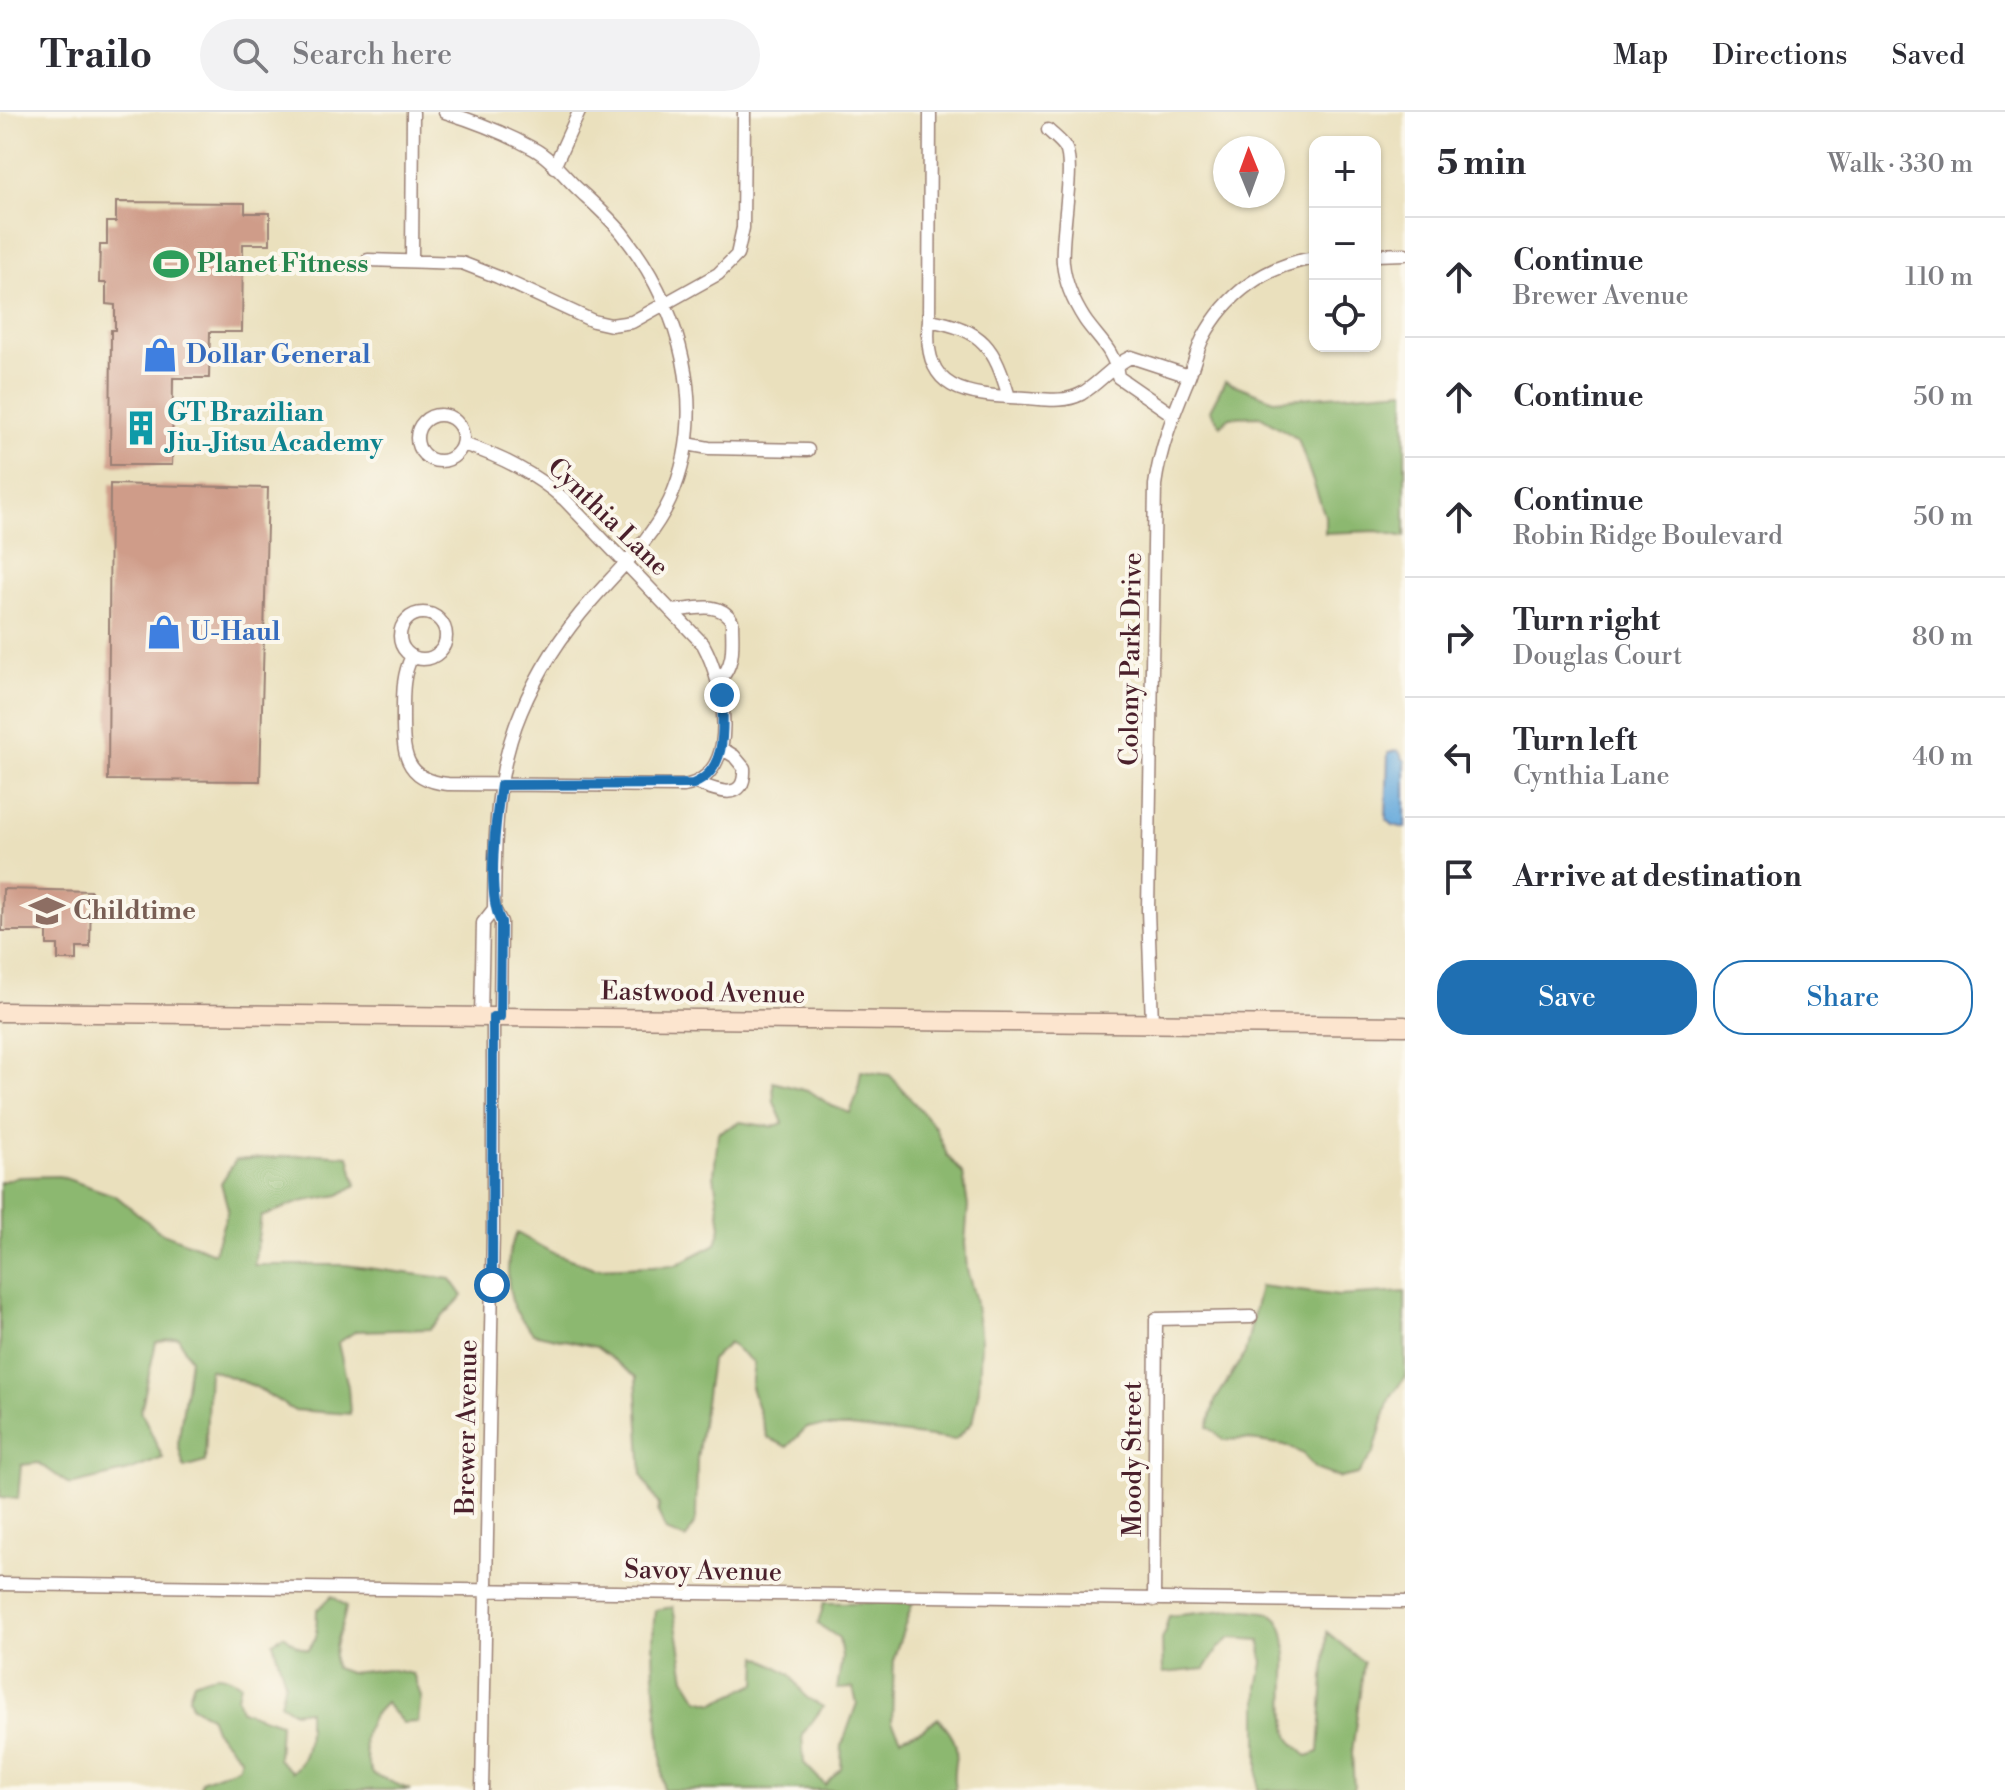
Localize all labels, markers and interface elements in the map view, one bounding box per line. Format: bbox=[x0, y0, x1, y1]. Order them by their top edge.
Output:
search box bbox=[200, 19, 760, 91]
text: Trailo bbox=[40, 32, 152, 79]
icon: search bbox=[228, 33, 272, 77]
text: Search here bbox=[292, 36, 452, 74]
text: Map bbox=[1613, 38, 1668, 73]
text: Directions bbox=[1712, 38, 1847, 73]
text: Saved bbox=[1891, 38, 1965, 73]
north arrow bbox=[1213, 136, 1285, 208]
map controls bbox=[1309, 136, 1381, 352]
button: + bbox=[1309, 136, 1381, 208]
text: 5 min bbox=[1437, 143, 1526, 185]
text: Walk · 330 m bbox=[1828, 148, 1973, 180]
button: − bbox=[1309, 208, 1381, 280]
text: Continue bbox=[1513, 242, 1644, 280]
sports icon: Planet Fitness bbox=[152, 245, 190, 283]
place label: Planet Fitness bbox=[197, 248, 368, 280]
icon: ahead bbox=[1437, 255, 1481, 299]
text: 110 m bbox=[1905, 261, 1973, 293]
button: locate bbox=[1309, 280, 1381, 352]
text: Brewer Avenue bbox=[1513, 280, 1689, 312]
shop icon: Dollar General bbox=[141, 336, 179, 374]
place label: Dollar General bbox=[186, 339, 371, 371]
icon: ahead bbox=[1437, 375, 1481, 419]
text: Continue bbox=[1513, 378, 1644, 416]
text: 50 m bbox=[1913, 381, 1973, 413]
place label: GT Brazilian Jiu-Jitsu Academy bbox=[164, 397, 384, 459]
building icon: GT Brazilian Jiu-Jitsu Academy bbox=[122, 409, 160, 447]
street label: Cynthia Lane bbox=[541, 451, 675, 583]
text: Continue bbox=[1513, 482, 1644, 520]
icon: ahead bbox=[1437, 495, 1481, 539]
text: 50 m bbox=[1913, 501, 1973, 533]
text: Robin Ridge Boulevard bbox=[1513, 520, 1783, 552]
street label: Colony Park Drive bbox=[1113, 552, 1149, 766]
text: Turn right bbox=[1513, 602, 1660, 640]
shop icon: U-Haul bbox=[145, 613, 183, 651]
icon: right bbox=[1437, 615, 1481, 659]
place label: U-Haul bbox=[190, 616, 281, 648]
text: 80 m bbox=[1912, 621, 1973, 653]
text: Douglas Court bbox=[1513, 640, 1682, 672]
route end bbox=[704, 677, 740, 713]
text: Turn left bbox=[1513, 722, 1637, 760]
icon: left bbox=[1437, 735, 1481, 779]
text: 40 m bbox=[1912, 741, 1973, 773]
text: Cynthia Lane bbox=[1513, 760, 1670, 792]
icon: arrive bbox=[1437, 855, 1481, 899]
text: Arrive at destination bbox=[1513, 858, 1802, 896]
school or university icon: Childtime bbox=[28, 892, 66, 930]
place label: Childtime bbox=[73, 895, 196, 927]
button: Save bbox=[1437, 960, 1697, 1035]
button: Share bbox=[1713, 960, 1973, 1035]
street label: Eastwood Avenue bbox=[600, 975, 806, 1011]
route start bbox=[474, 1267, 510, 1303]
street label: Brewer Avenue bbox=[449, 1339, 485, 1516]
street label: Moody Street bbox=[1117, 1381, 1149, 1537]
street label: Savoy Avenue bbox=[624, 1554, 782, 1588]

